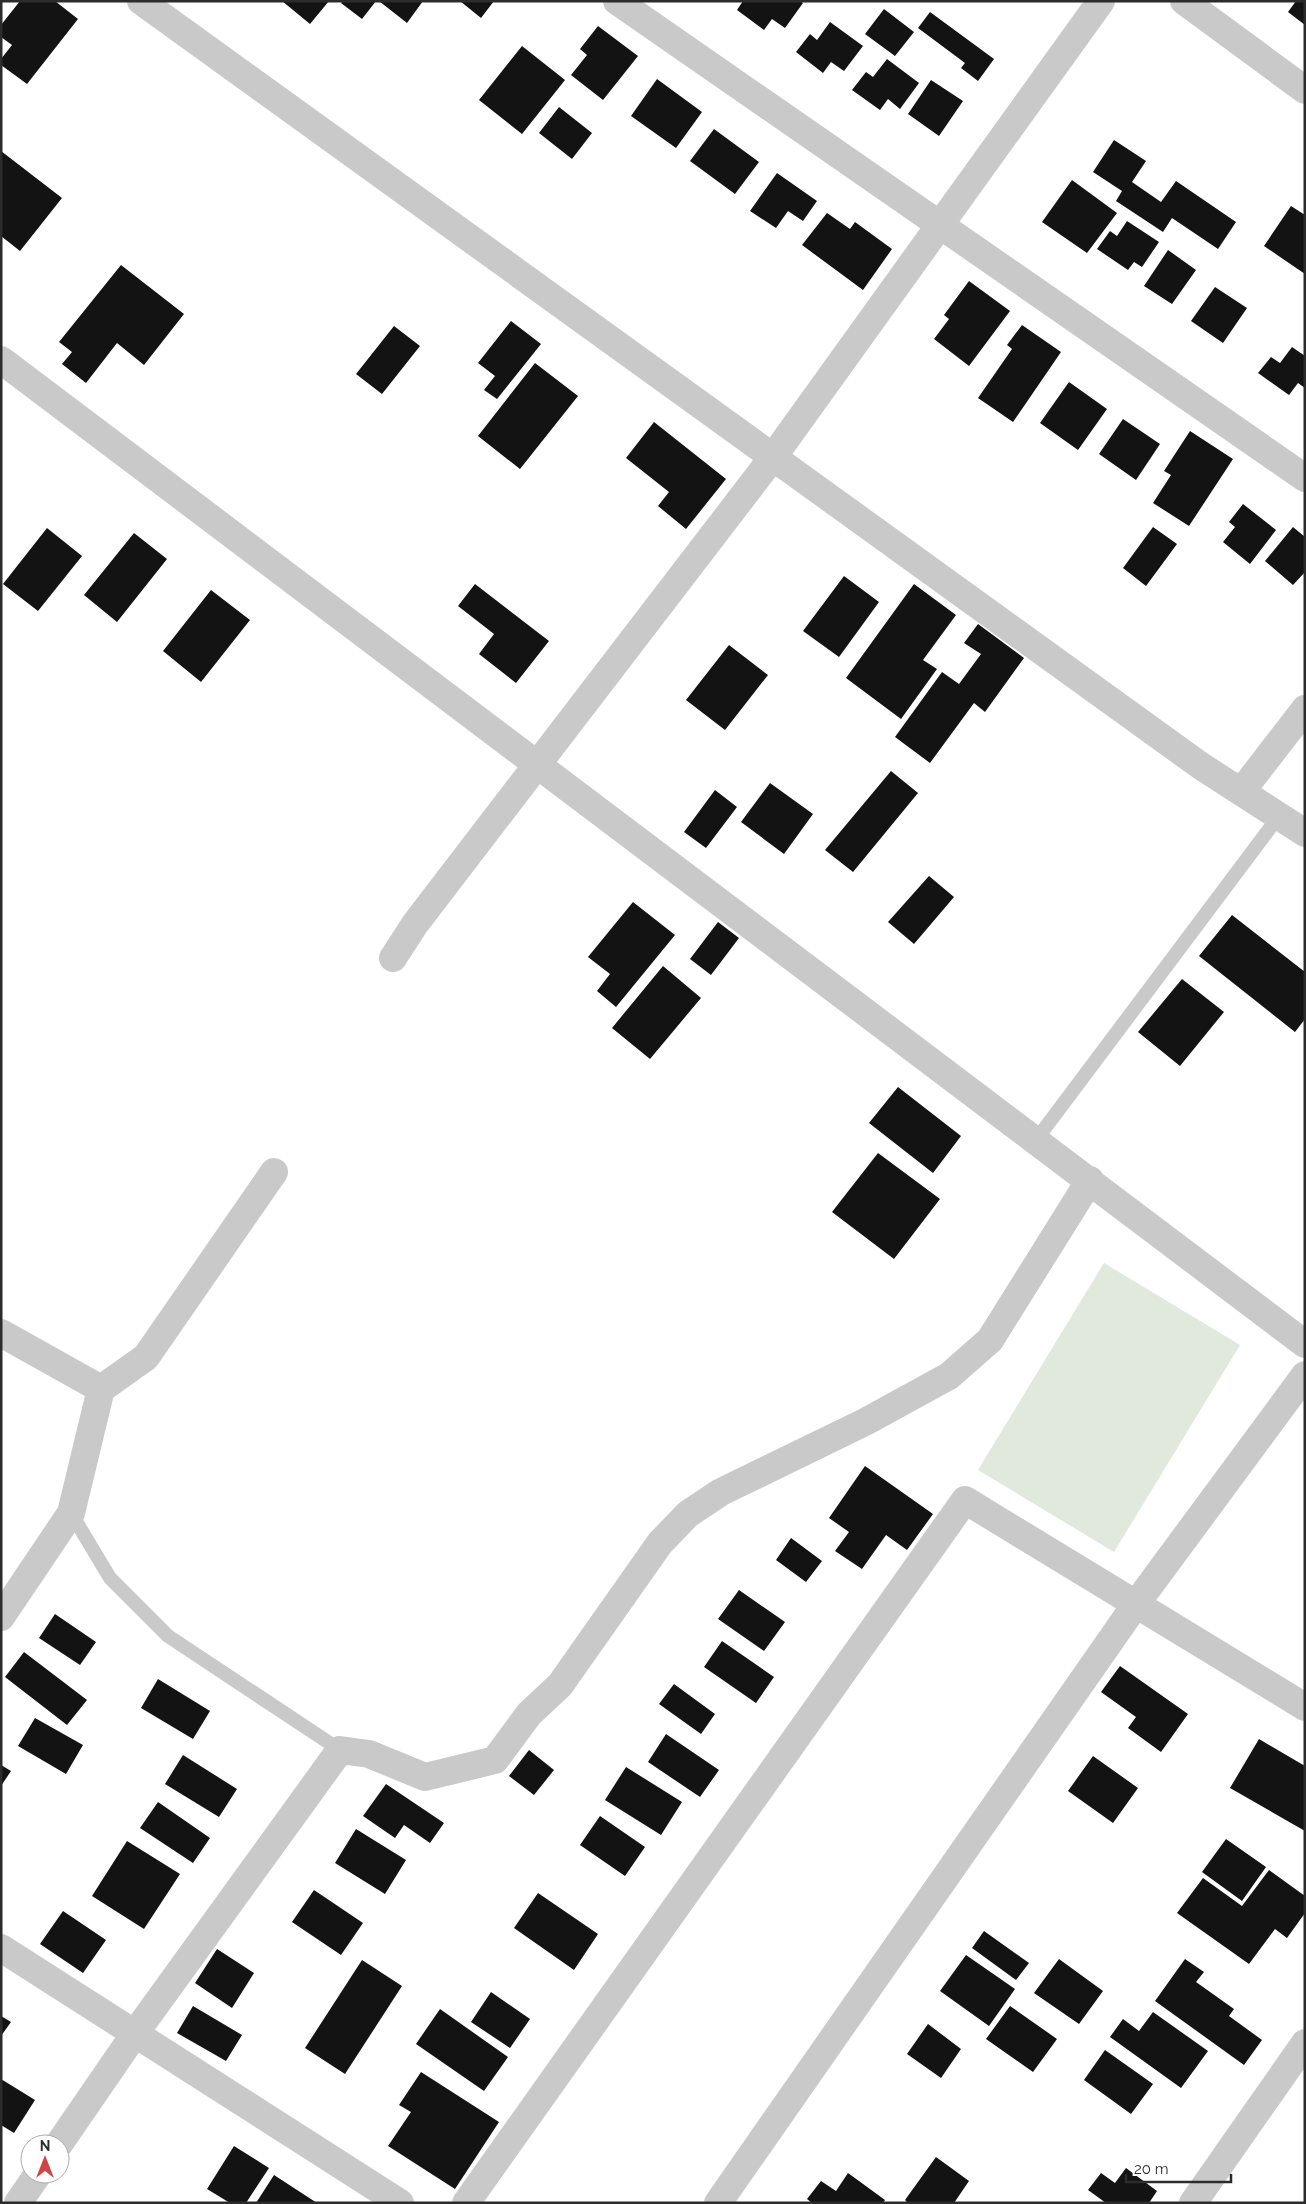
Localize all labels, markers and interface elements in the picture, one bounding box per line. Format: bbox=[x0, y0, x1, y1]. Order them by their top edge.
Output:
north arrow bbox=[20, 2134, 70, 2184]
text: N bbox=[40, 2138, 50, 2154]
scale bar bbox=[1126, 2152, 1231, 2184]
text: 20 m bbox=[1134, 2160, 1169, 2178]

